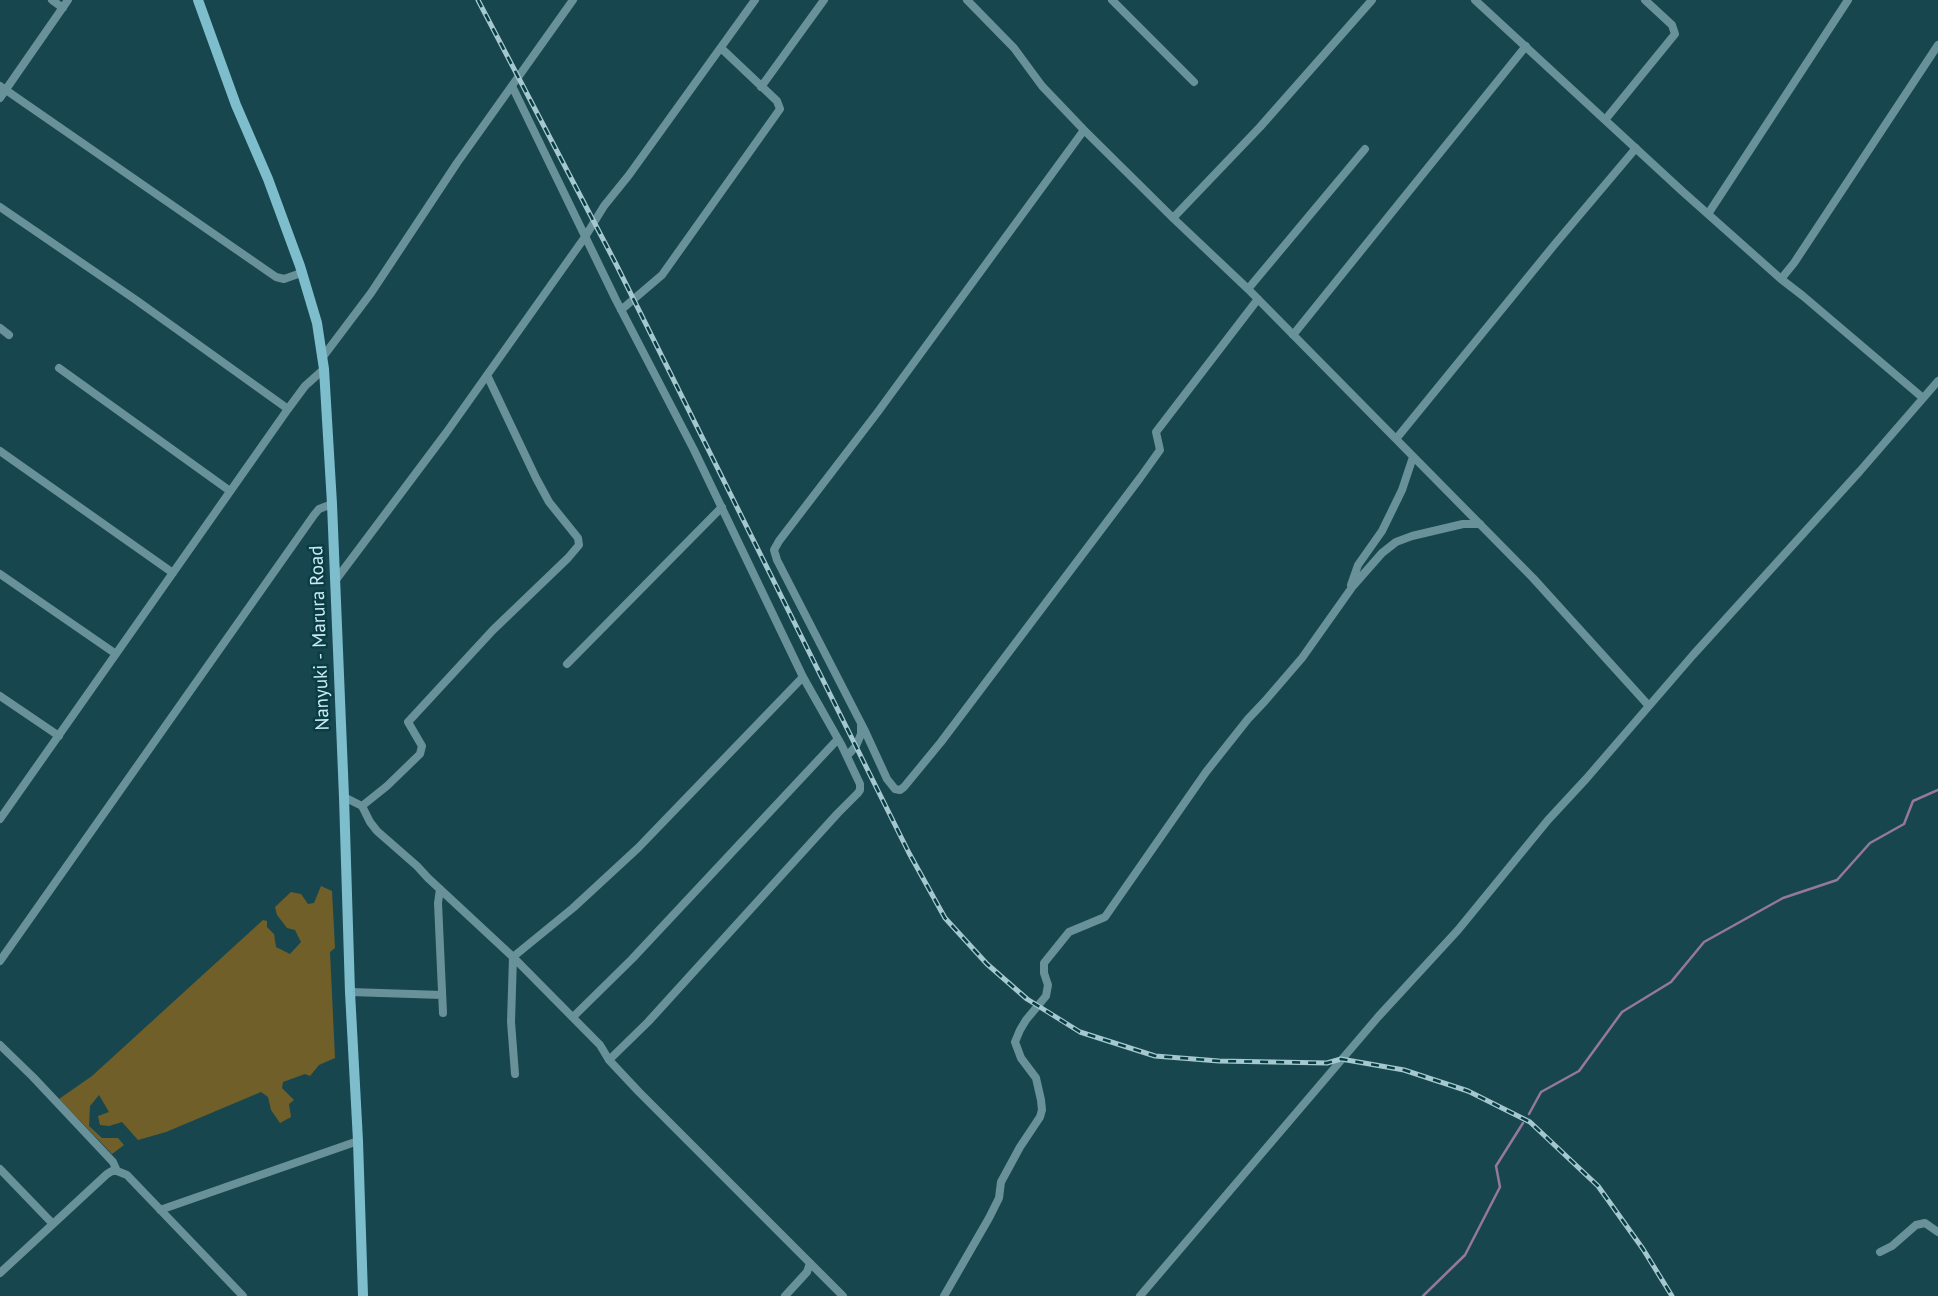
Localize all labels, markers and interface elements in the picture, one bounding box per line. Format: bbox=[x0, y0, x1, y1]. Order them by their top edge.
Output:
street label: Nanyuki - Marura Road bbox=[305, 545, 335, 731]

